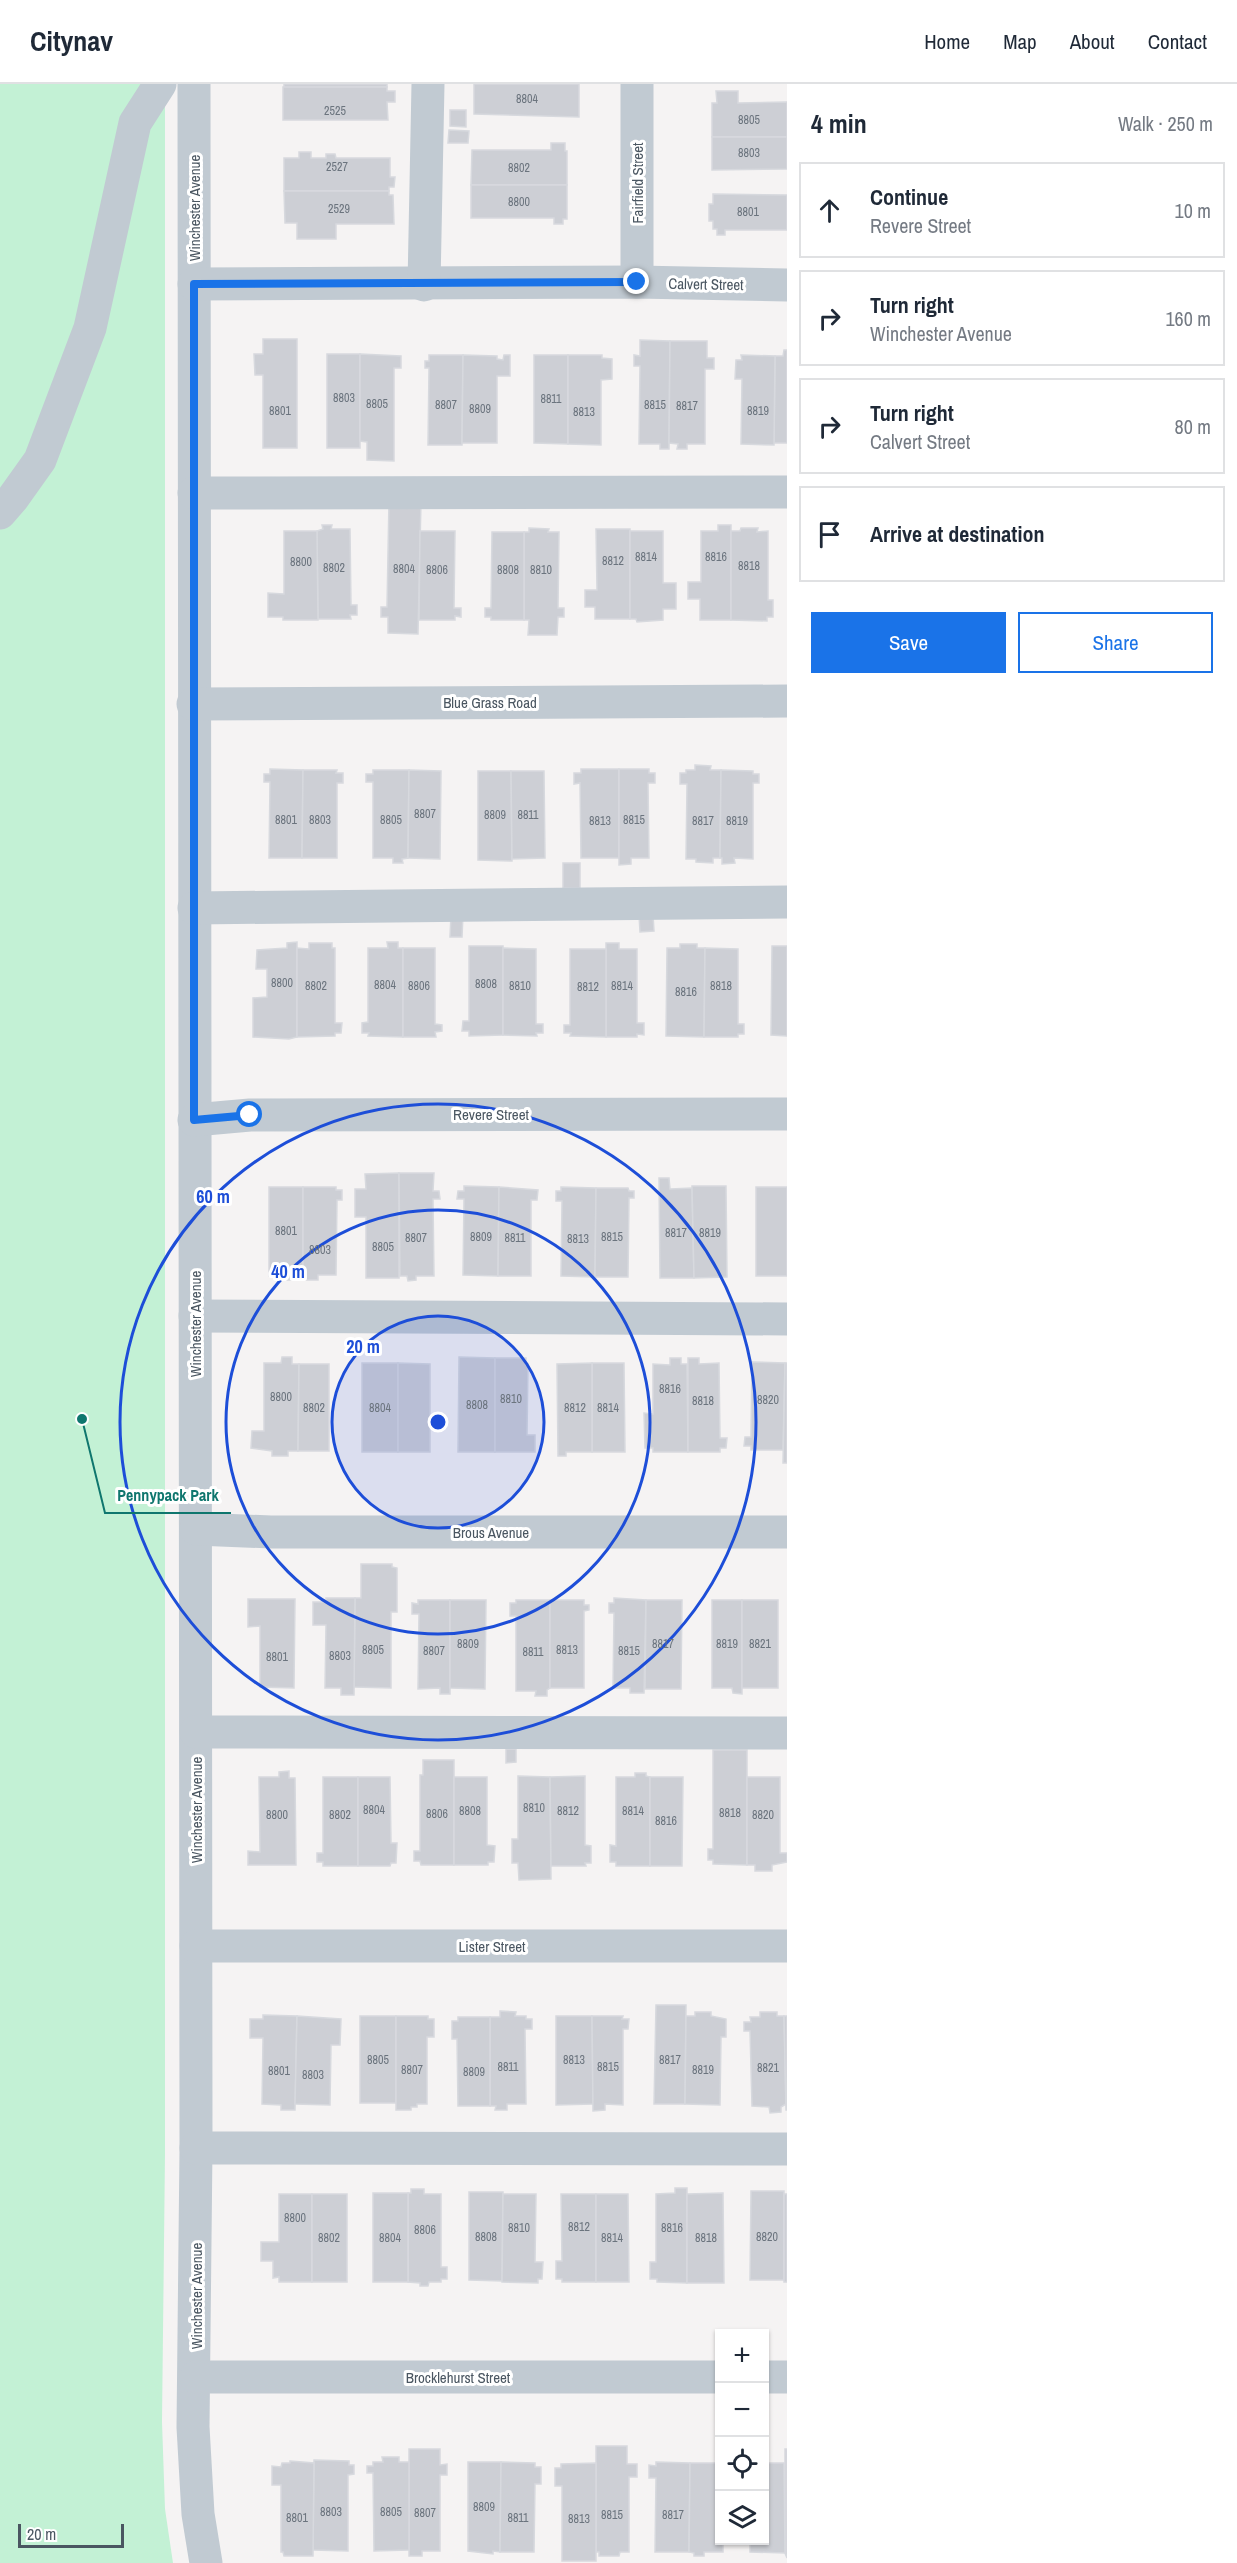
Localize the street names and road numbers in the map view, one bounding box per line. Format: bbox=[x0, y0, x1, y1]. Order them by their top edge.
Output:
street label: Fairfield Street bbox=[627, 142, 648, 223]
street label: Winchester Avenue bbox=[184, 155, 205, 261]
street label: Calvert Street bbox=[668, 273, 744, 295]
street label: Blue Grass Road bbox=[443, 692, 537, 713]
street label: Revere Street bbox=[453, 1104, 530, 1125]
street label: Winchester Avenue bbox=[185, 1271, 206, 1377]
street label: Brous Avenue bbox=[453, 1522, 529, 1543]
street label: Winchester Avenue bbox=[186, 1757, 207, 1863]
street label: Lister Street bbox=[458, 1936, 526, 1957]
street label: Winchester Avenue bbox=[186, 2243, 207, 2349]
street label: Brocklehurst Street bbox=[406, 2367, 511, 2388]

